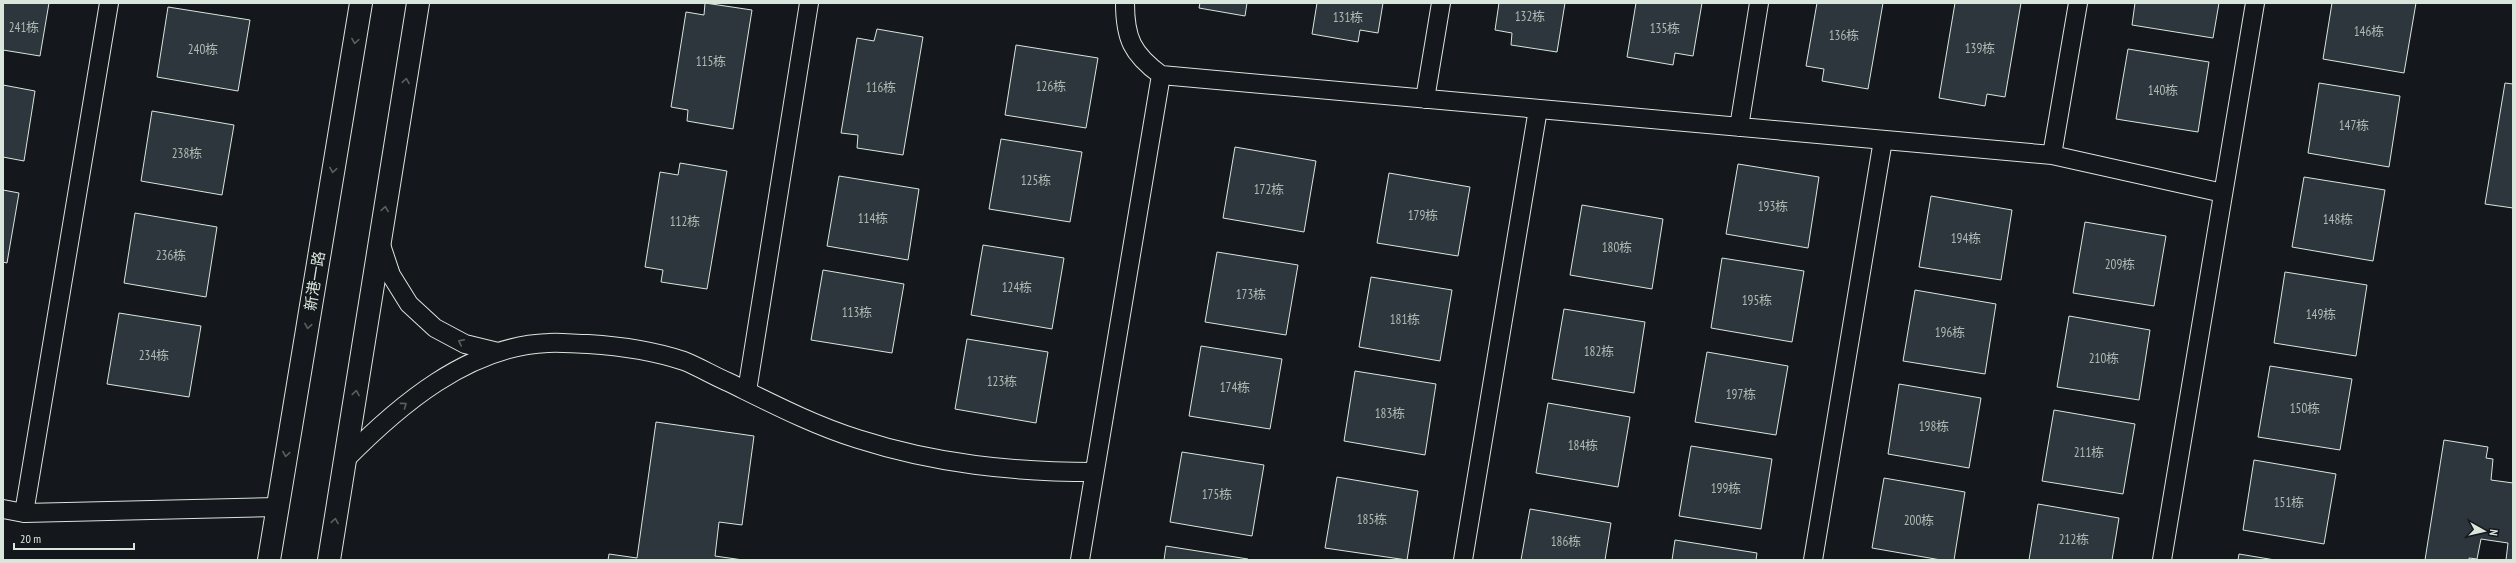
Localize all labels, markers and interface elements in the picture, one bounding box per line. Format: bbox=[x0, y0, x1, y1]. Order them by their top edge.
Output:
house number: 132栋 bbox=[1515, 8, 1545, 25]
house number: 131栋 bbox=[1333, 9, 1363, 26]
house number: 241栋 bbox=[9, 19, 39, 36]
house number: 135栋 bbox=[1650, 20, 1680, 37]
house number: 146栋 bbox=[2354, 23, 2384, 40]
house number: 136栋 bbox=[1829, 27, 1859, 44]
one-way arrow bbox=[351, 38, 360, 45]
house number: 139栋 bbox=[1965, 40, 1995, 57]
house number: 240栋 bbox=[188, 41, 218, 58]
house number: 115栋 bbox=[696, 53, 726, 70]
one-way arrow bbox=[401, 78, 410, 84]
house number: 126栋 bbox=[1036, 78, 1066, 95]
house number: 116栋 bbox=[866, 79, 896, 96]
house number: 140栋 bbox=[2148, 82, 2178, 99]
house number: 147栋 bbox=[2339, 117, 2369, 134]
house number: 238栋 bbox=[172, 145, 202, 162]
one-way arrow bbox=[330, 167, 338, 173]
house number: 125栋 bbox=[1021, 172, 1051, 189]
house number: 172栋 bbox=[1254, 181, 1284, 198]
house number: 193栋 bbox=[1758, 198, 1788, 215]
one-way arrow bbox=[381, 206, 389, 213]
house number: 179栋 bbox=[1408, 207, 1438, 224]
house number: 114栋 bbox=[858, 210, 888, 227]
house number: 148栋 bbox=[2323, 211, 2353, 228]
house number: 112栋 bbox=[670, 213, 700, 230]
house number: 194栋 bbox=[1951, 230, 1981, 247]
house number: 180栋 bbox=[1602, 239, 1632, 256]
house number: 236栋 bbox=[156, 247, 186, 264]
street label: 新港一路 bbox=[300, 250, 329, 312]
house number: 209栋 bbox=[2105, 256, 2135, 273]
house number: 124栋 bbox=[1002, 279, 1032, 296]
house number: 173栋 bbox=[1236, 286, 1266, 303]
house number: 195栋 bbox=[1742, 292, 1772, 309]
house number: 113栋 bbox=[842, 304, 872, 321]
house number: 149栋 bbox=[2306, 306, 2336, 323]
house number: 181栋 bbox=[1390, 311, 1420, 328]
one-way arrow bbox=[304, 322, 312, 329]
house number: 196栋 bbox=[1935, 324, 1965, 341]
one-way arrow bbox=[458, 339, 465, 347]
house number: 182栋 bbox=[1584, 343, 1614, 360]
house number: 234栋 bbox=[139, 347, 169, 364]
house number: 210栋 bbox=[2089, 350, 2119, 367]
house number: 123栋 bbox=[987, 373, 1017, 390]
house number: 174栋 bbox=[1220, 379, 1250, 396]
house number: 197栋 bbox=[1726, 386, 1756, 403]
one-way arrow bbox=[351, 390, 360, 396]
house number: 150栋 bbox=[2290, 400, 2320, 417]
one-way arrow bbox=[400, 403, 407, 410]
house number: 183栋 bbox=[1375, 405, 1405, 422]
house number: 198栋 bbox=[1919, 418, 1949, 435]
house number: 184栋 bbox=[1568, 437, 1598, 454]
house number: 211栋 bbox=[2074, 444, 2104, 461]
one-way arrow bbox=[282, 451, 291, 457]
house number: 199栋 bbox=[1711, 480, 1741, 497]
house number: 175栋 bbox=[1202, 486, 1232, 503]
house number: 151栋 bbox=[2274, 494, 2304, 511]
house number: 185栋 bbox=[1357, 511, 1387, 528]
north arrow bbox=[2464, 511, 2504, 551]
house number: 200栋 bbox=[1904, 512, 1934, 529]
one-way arrow bbox=[330, 518, 339, 525]
scale bar bbox=[14, 525, 134, 551]
text: N bbox=[2487, 528, 2501, 536]
text: 20 m bbox=[20, 531, 41, 546]
house number: 212栋 bbox=[2059, 531, 2089, 548]
house number: 186栋 bbox=[1551, 533, 1581, 550]

